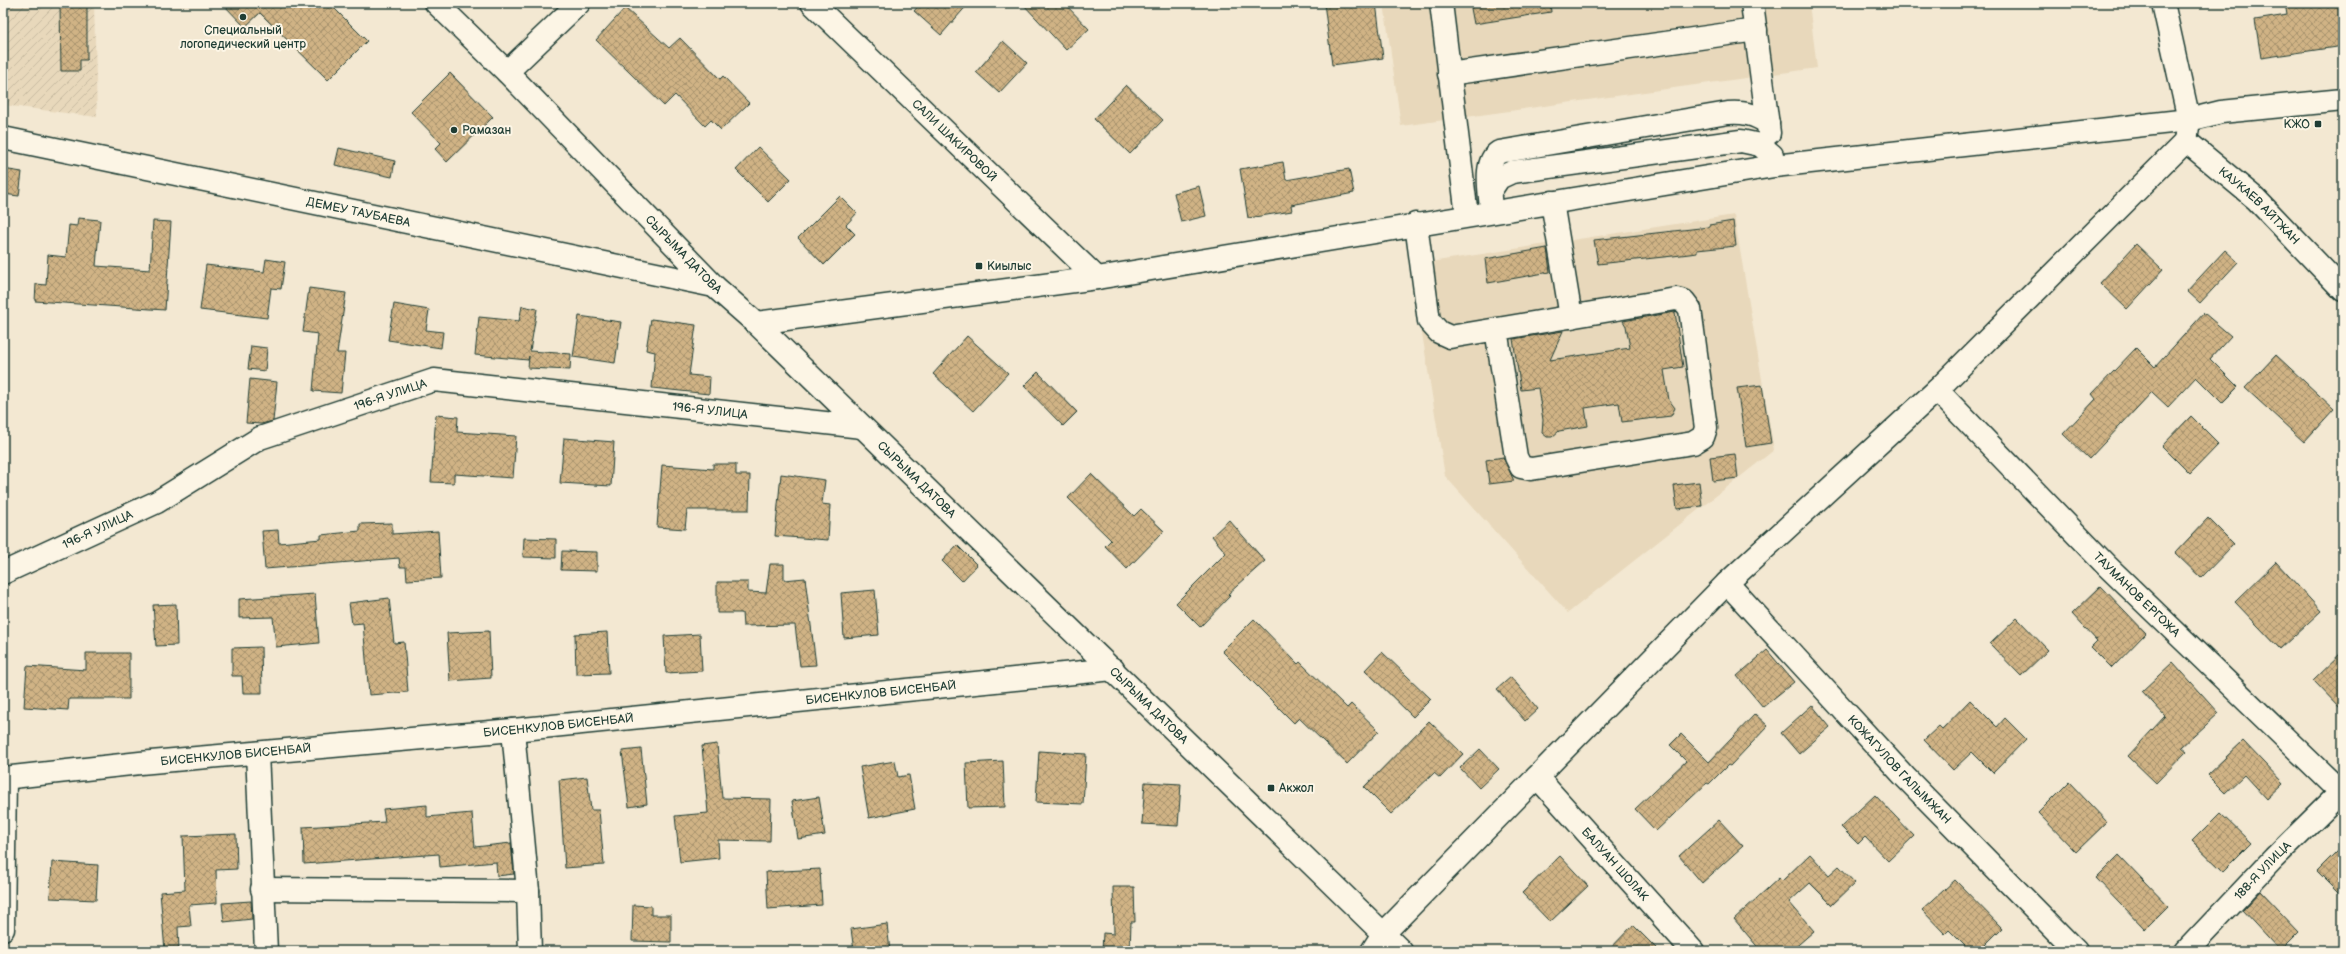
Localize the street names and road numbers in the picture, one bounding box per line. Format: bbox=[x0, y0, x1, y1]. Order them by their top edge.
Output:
street label: САЛИ ШАКИРОВОЙ bbox=[909, 96, 1000, 185]
street label: КАУКАЕВ АЙТЖАН bbox=[2216, 164, 2303, 248]
street label: ДЕМЕУ ТАУБАЕВА bbox=[305, 194, 412, 230]
street label: СЫРЫМА ДАТОВА bbox=[642, 212, 726, 297]
street label: 196-Я УЛИЦА bbox=[352, 375, 429, 414]
street label: 196-Я УЛИЦА bbox=[672, 399, 749, 422]
street label: СЫРЫМА ДАТОВА bbox=[874, 438, 960, 521]
street label: 196-Я УЛИЦА bbox=[60, 506, 136, 552]
street label: ТАУМАНОВ ЕРГОЖА bbox=[2090, 549, 2184, 641]
street label: СЫРЫМА ДАТОВА bbox=[1106, 664, 1192, 748]
street label: БИСЕНКУЛОВ БИСЕНБАЙ bbox=[805, 677, 957, 708]
street label: БИСЕНКУЛОВ БИСЕНБАЙ bbox=[483, 710, 634, 740]
street label: КОЖАГУЛОВ ГАЛЫМЖАН bbox=[1844, 712, 1954, 827]
street label: БИСЕНКУЛОВ БИСЕНБАЙ bbox=[160, 740, 312, 769]
street label: БАЛУАН ШОЛАК bbox=[1578, 824, 1652, 904]
street label: 188-Я УЛИЦА bbox=[2231, 838, 2295, 903]

